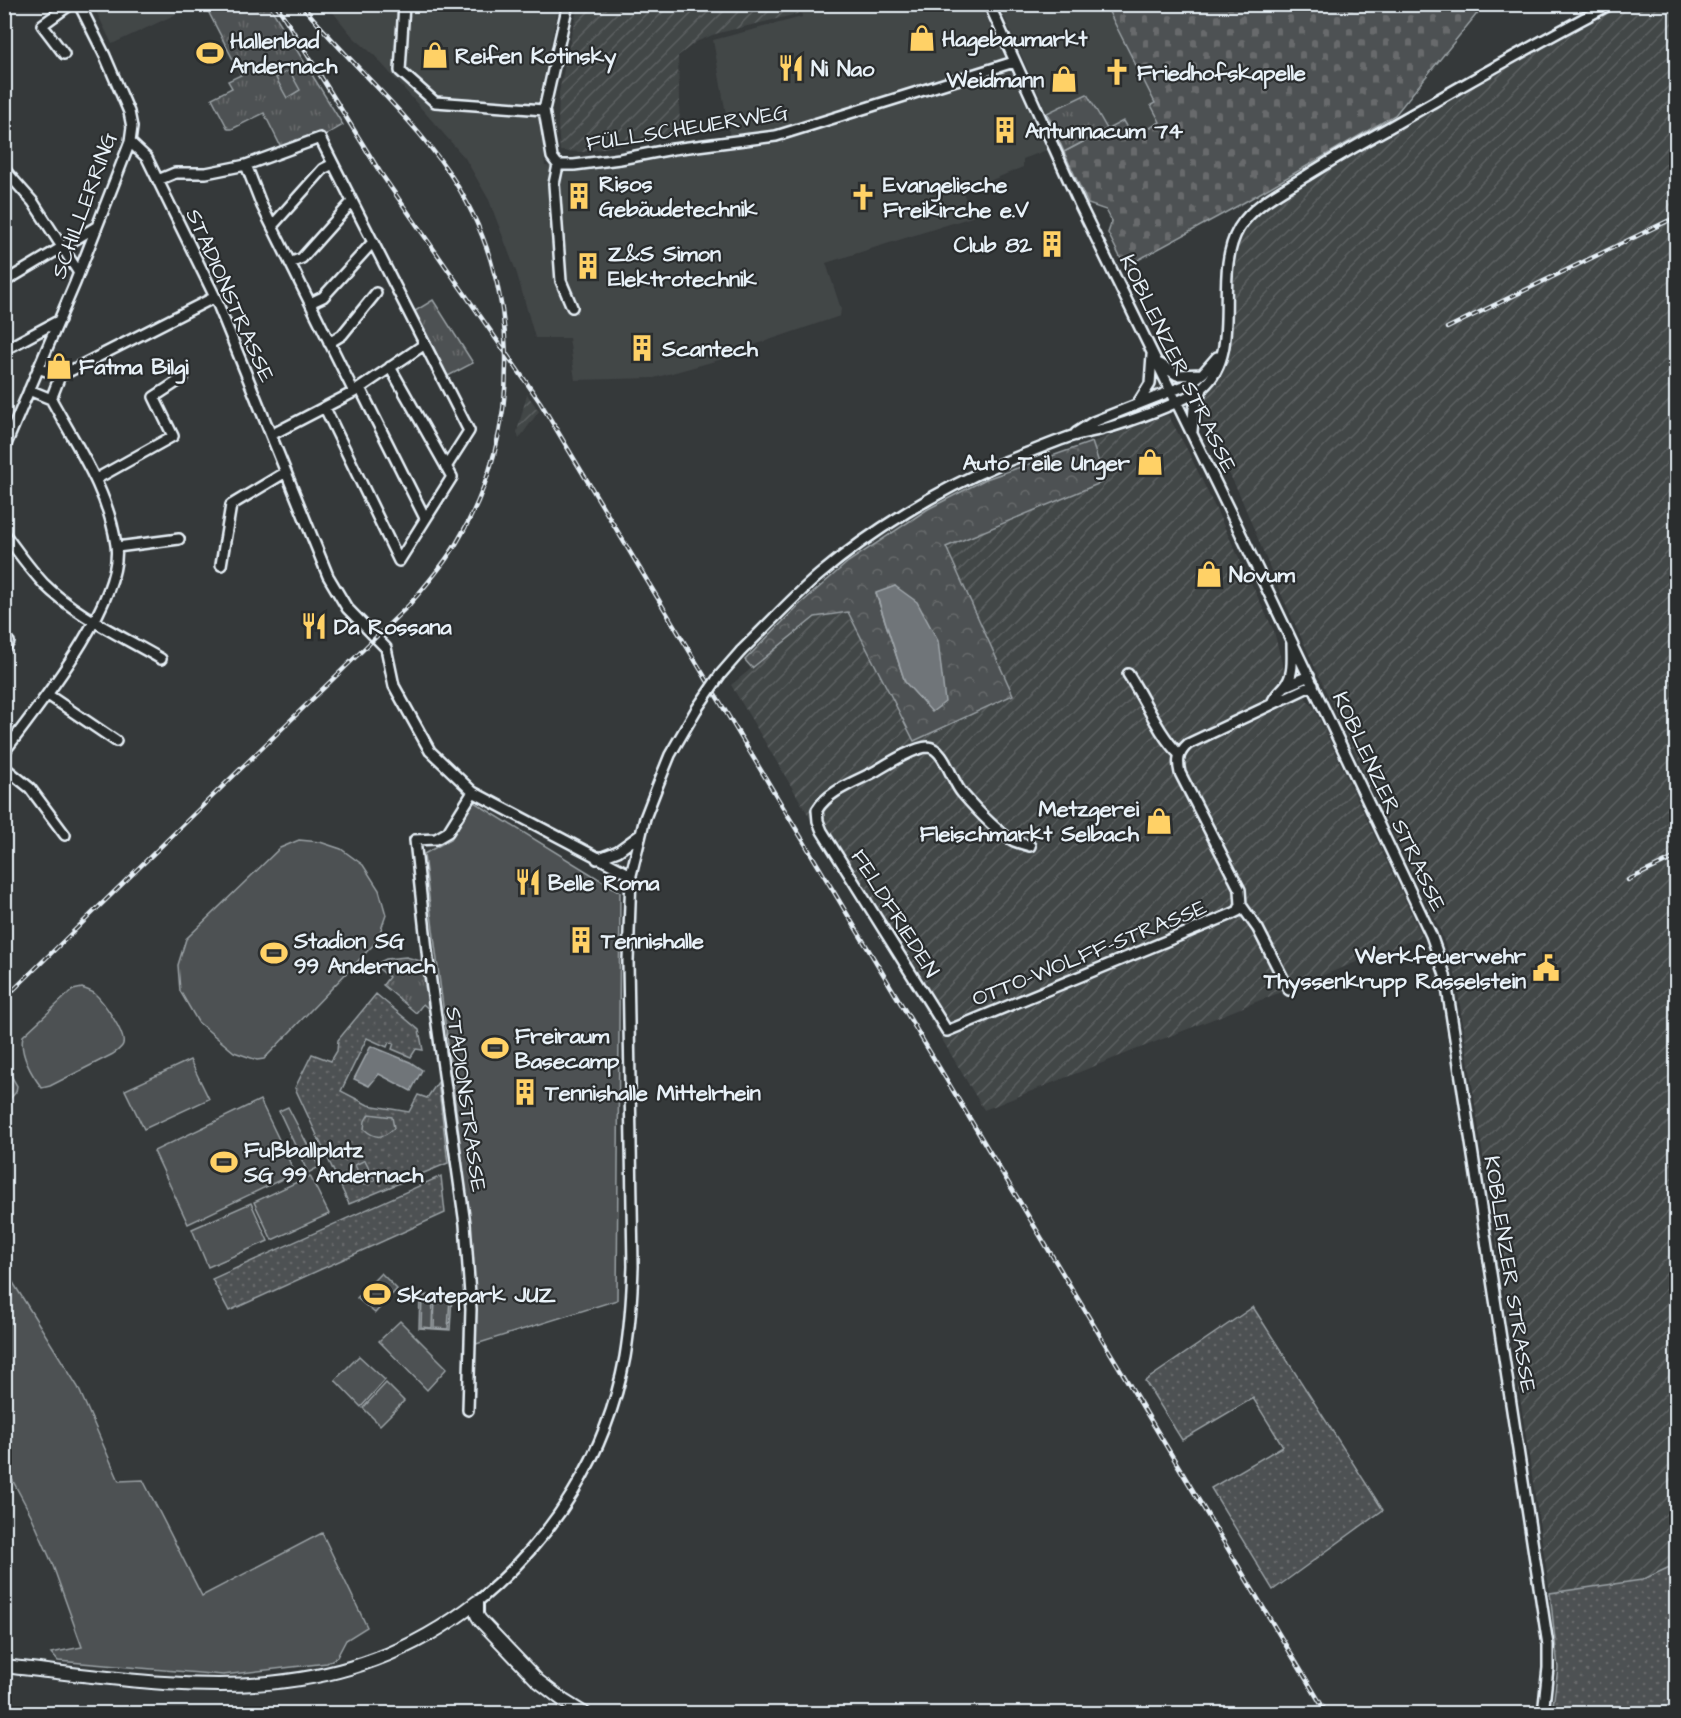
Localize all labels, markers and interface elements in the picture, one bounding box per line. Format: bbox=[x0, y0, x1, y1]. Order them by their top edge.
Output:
shop icon: Hagebaumarkt bbox=[907, 23, 937, 53]
place label: Hagebaumarkt bbox=[942, 24, 1088, 56]
place label: Hallenbad Andernach bbox=[230, 26, 339, 82]
sports icon: Hallenbad Andernach bbox=[195, 38, 225, 68]
shop icon: Reifen Kotinsky bbox=[420, 40, 450, 70]
place label: Reifen Kotinsky bbox=[455, 41, 617, 74]
restaurant icon: Ni Nao bbox=[776, 53, 806, 83]
place label: Ni Nao bbox=[811, 54, 875, 85]
church icon: Friedhofskapelle bbox=[1102, 57, 1132, 87]
place label: Friedhofskapelle bbox=[1137, 58, 1306, 89]
shop icon: Weidmann bbox=[1049, 64, 1079, 94]
place label: Weidmann bbox=[945, 65, 1044, 96]
street label: FÜLLSCHEUERWEG bbox=[584, 97, 790, 160]
building icon: Antunnacum 74 bbox=[990, 115, 1020, 145]
place label: Antunnacum 74 bbox=[1025, 116, 1184, 147]
street label: SCHILLERRING bbox=[44, 128, 125, 283]
place label: Risos Gebäudetechnik bbox=[599, 169, 758, 225]
place label: Evangelische Freikirche e.V bbox=[883, 170, 1029, 226]
building icon: Risos Gebäudetechnik bbox=[564, 181, 594, 211]
church icon: Evangelische Freikirche e.V bbox=[848, 182, 878, 212]
street label: STADIONSTRASSE bbox=[177, 204, 282, 387]
building icon: Club 82 bbox=[1037, 229, 1067, 259]
place label: Club 82 bbox=[954, 230, 1032, 261]
place label: Z&S Simon Elektrotechnik bbox=[608, 239, 757, 295]
street label: KOBLENZER STRASSE bbox=[1111, 249, 1244, 478]
building icon: Z&S Simon Elektrotechnik bbox=[573, 251, 603, 281]
building icon: Scantech bbox=[627, 333, 657, 363]
place label: Scantech bbox=[661, 334, 759, 365]
shop icon: Fatma Bilgi bbox=[44, 351, 74, 381]
place label: Fatma Bilgi bbox=[79, 352, 189, 384]
shop icon: Auto Teile Unger bbox=[1135, 447, 1165, 477]
place label: Auto Teile Unger bbox=[963, 448, 1131, 480]
shop icon: Novum bbox=[1194, 559, 1224, 589]
place label: Novum bbox=[1229, 560, 1296, 591]
restaurant icon: Da Rossana bbox=[299, 611, 329, 641]
place label: Da Rossana bbox=[334, 612, 453, 643]
street label: KOBLENZER STRASSE bbox=[1324, 687, 1453, 917]
place label: Metzgerei Fleischmarkt Selbach bbox=[920, 794, 1140, 850]
shop icon: Metzgerei Fleischmarkt Selbach bbox=[1144, 806, 1174, 836]
street label: FELDFRIEDEN bbox=[843, 844, 947, 984]
restaurant icon: Belle Roma bbox=[513, 867, 543, 897]
place label: Belle Roma bbox=[548, 868, 660, 899]
street label: OTTO-WOLFF-STRASSE bbox=[968, 892, 1212, 1015]
building icon: Tennishalle bbox=[566, 925, 596, 955]
place label: Stadion SG 99 Andernach bbox=[293, 926, 436, 982]
place label: Tennishalle bbox=[600, 926, 704, 957]
sports icon: Stadion SG 99 Andernach bbox=[259, 938, 289, 968]
place label: Werkfeuerwehr Thyssenkrupp Rasselstein bbox=[1263, 941, 1527, 999]
public building icon: Werkfeuerwehr Thyssenkrupp Rasselstein bbox=[1531, 953, 1561, 983]
street label: STADIONSTRASSE bbox=[437, 1004, 494, 1194]
place label: Freiraum Basecamp bbox=[515, 1021, 620, 1077]
sports icon: Freiraum Basecamp bbox=[480, 1033, 510, 1063]
building icon: Tennishalle Mittelrhein bbox=[510, 1077, 540, 1107]
place label: Tennishalle Mittelrhein bbox=[544, 1078, 761, 1109]
place label: Fußballplatz SG 99 Andernach bbox=[243, 1135, 425, 1191]
sports icon: Fußballplatz SG 99 Andernach bbox=[209, 1147, 239, 1177]
street label: KOBLENZER STRASSE bbox=[1475, 1154, 1544, 1395]
sports icon: Skatepark JUZ bbox=[362, 1279, 392, 1309]
place label: Skatepark JUZ bbox=[396, 1280, 556, 1311]

